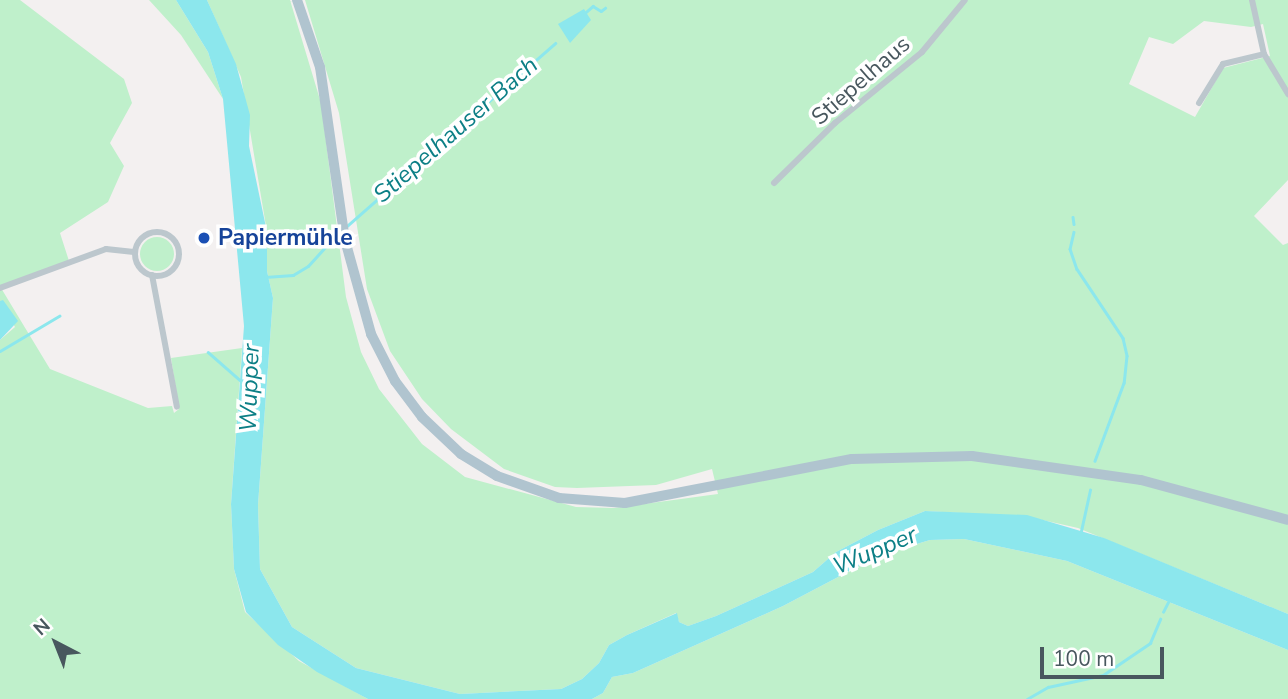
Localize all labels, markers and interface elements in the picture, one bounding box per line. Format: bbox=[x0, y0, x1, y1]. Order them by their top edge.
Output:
street label: Stiepelhaus bbox=[806, 31, 916, 131]
water label: Stiepelhauser Bach bbox=[368, 51, 544, 209]
place label: Papiermühle bbox=[218, 224, 353, 252]
marker: Papiermühle bbox=[196, 230, 212, 246]
water label: Wupper bbox=[234, 344, 266, 432]
water label: Wupper bbox=[829, 521, 921, 581]
north arrow bbox=[21, 608, 91, 678]
text: N bbox=[28, 613, 56, 642]
scale bar bbox=[1043, 632, 1167, 676]
text: 100 m bbox=[1053, 645, 1114, 673]

